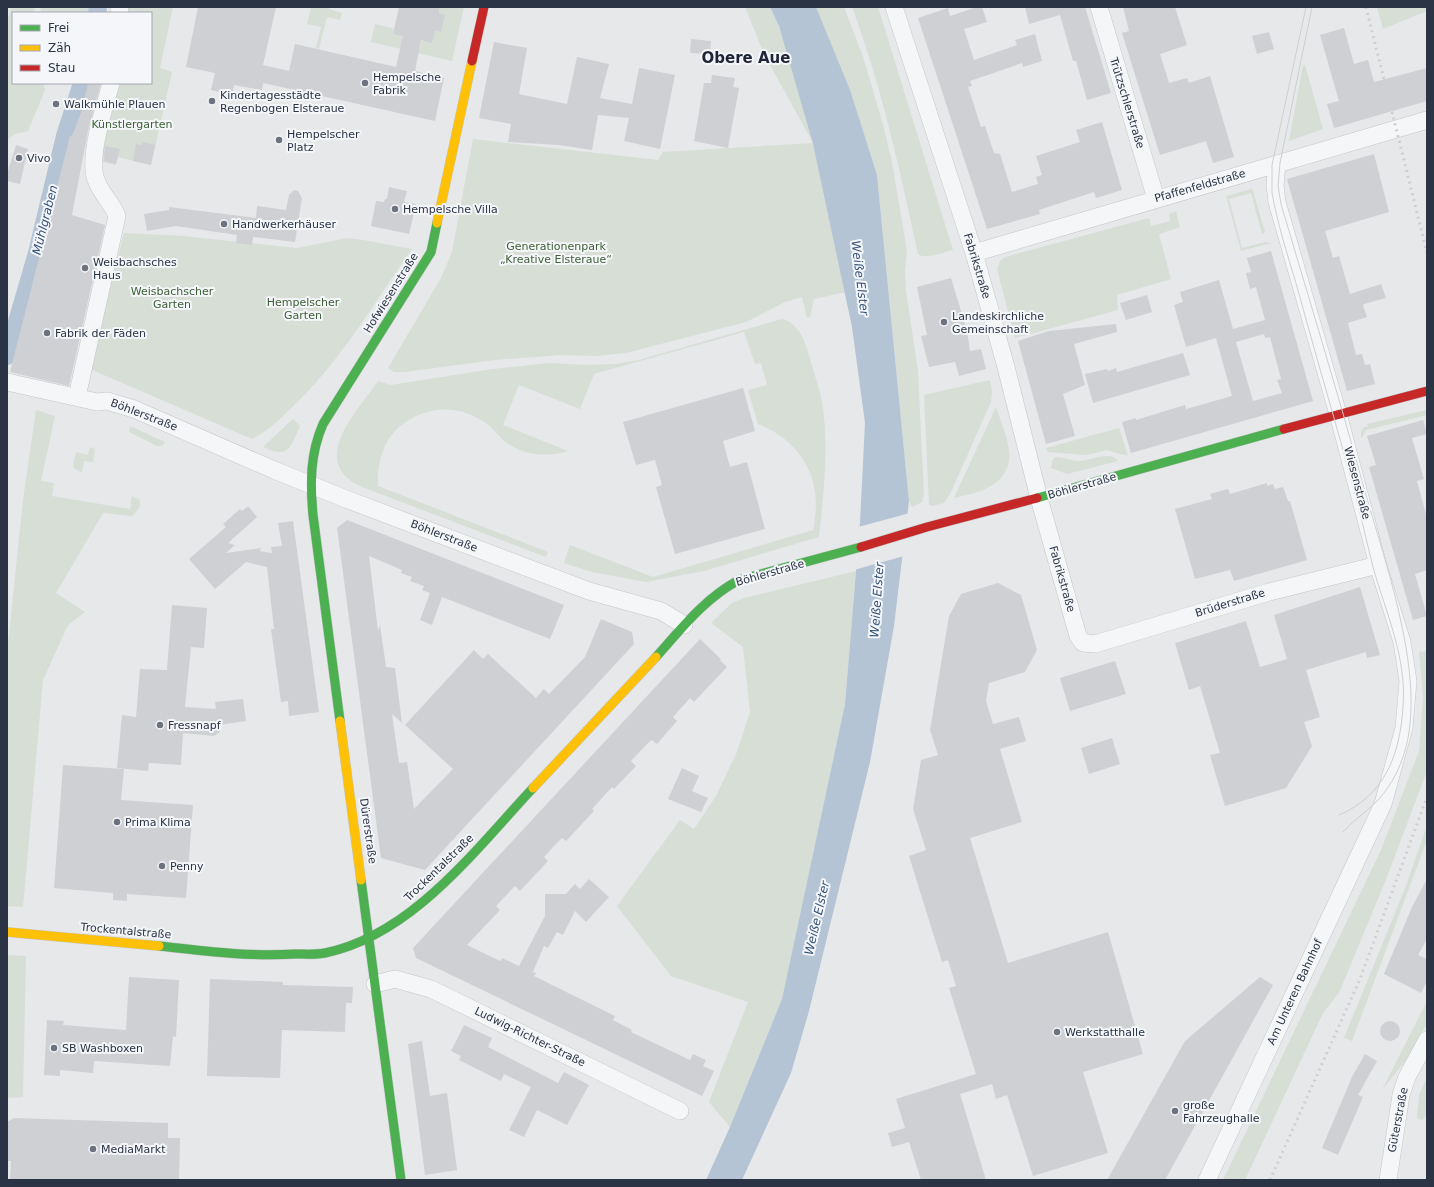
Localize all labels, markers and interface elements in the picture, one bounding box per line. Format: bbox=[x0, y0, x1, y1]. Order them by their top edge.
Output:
legend bbox=[12, 12, 152, 84]
text: Frei bbox=[48, 21, 69, 35]
text: Zäh bbox=[48, 41, 71, 55]
district label: Obere Aue bbox=[702, 49, 790, 67]
street label: Trützschlerstraße bbox=[1107, 55, 1147, 150]
text: Stau bbox=[48, 61, 75, 75]
place label: Hempelsche Fabrik bbox=[373, 71, 441, 97]
marker: Hempelsche Fabrik bbox=[360, 78, 370, 88]
place label: Kindertagesstädte Regenbogen Elsteraue bbox=[220, 89, 345, 115]
marker: Kindertagesstädte Regenbogen Elsteraue bbox=[207, 96, 217, 106]
place label: Walkmühle Plauen bbox=[64, 98, 165, 111]
marker: Walkmühle Plauen bbox=[51, 99, 61, 109]
park label: Künstlergarten bbox=[91, 118, 173, 131]
place label: Hempelscher Platz bbox=[287, 128, 360, 154]
marker: Hempelscher Platz bbox=[274, 135, 284, 145]
place label: Vivo bbox=[27, 152, 51, 165]
marker: Vivo bbox=[14, 153, 24, 163]
street label: Pfaffenfeldstraße bbox=[1153, 167, 1247, 205]
water label: Mühlgraben bbox=[30, 184, 60, 256]
place label: Hempelsche Villa bbox=[403, 203, 498, 216]
marker: Hempelsche Villa bbox=[390, 204, 400, 214]
place label: Handwerkerhäuser bbox=[232, 218, 337, 231]
marker: Handwerkerhäuser bbox=[219, 219, 229, 229]
street label: Fabrikstraße bbox=[961, 232, 993, 301]
park label: Generationenpark „Kreative Elsteraue“ bbox=[500, 240, 612, 266]
water label: Weiße Elster bbox=[848, 240, 872, 317]
street label: Hofwiesenstraße bbox=[361, 250, 421, 335]
place label: Weisbachsches Haus bbox=[93, 256, 177, 282]
marker: Weisbachsches Haus bbox=[80, 263, 90, 273]
park label: Weisbachscher Garten bbox=[131, 285, 214, 311]
park label: Hempelscher Garten bbox=[267, 296, 340, 322]
place label: Landeskirchliche Gemeinschaft bbox=[952, 310, 1044, 336]
marker: Landeskirchliche Gemeinschaft bbox=[939, 317, 949, 327]
place label: Fabrik der Fäden bbox=[55, 327, 146, 340]
marker: Fabrik der Fäden bbox=[42, 328, 52, 338]
street label: Böhlerstraße bbox=[109, 396, 179, 434]
street label: Wiesenstraße bbox=[1341, 445, 1373, 521]
street label: Böhlerstraße bbox=[1046, 470, 1118, 502]
street label: Böhlerstraße bbox=[409, 517, 479, 555]
street label: Fabrikstraße bbox=[1046, 545, 1078, 614]
street label: Böhlerstraße bbox=[734, 557, 806, 589]
water label: Weiße Elster bbox=[867, 561, 887, 638]
street label: Brüderstraße bbox=[1194, 586, 1267, 620]
place label: Fressnapf bbox=[168, 719, 222, 732]
marker: Fressnapf bbox=[155, 720, 165, 730]
street label: Dürerstraße bbox=[357, 797, 379, 865]
place label: Prima Klima bbox=[125, 816, 191, 829]
marker: Prima Klima bbox=[112, 817, 122, 827]
street label: Trockentalstraße bbox=[401, 832, 476, 905]
place label: Penny bbox=[170, 860, 204, 873]
marker: Penny bbox=[157, 861, 167, 871]
water label: Weiße Elster bbox=[802, 879, 833, 956]
street label: Trockentalstraße bbox=[79, 920, 172, 941]
street label: Am Unteren Bahnhof bbox=[1265, 936, 1326, 1047]
street label: Ludwig-Richter-Straße bbox=[472, 1004, 588, 1070]
place label: Werkstatthalle bbox=[1065, 1026, 1145, 1039]
marker: Werkstatthalle bbox=[1052, 1027, 1062, 1037]
place label: SB Washboxen bbox=[62, 1042, 143, 1055]
marker: SB Washboxen bbox=[49, 1043, 59, 1053]
street label: Güterstraße bbox=[1385, 1086, 1411, 1154]
place label: große Fahrzeughalle bbox=[1183, 1099, 1260, 1125]
marker: große Fahrzeughalle bbox=[1170, 1106, 1180, 1116]
place label: MediaMarkt bbox=[101, 1143, 166, 1156]
marker: MediaMarkt bbox=[88, 1144, 98, 1154]

